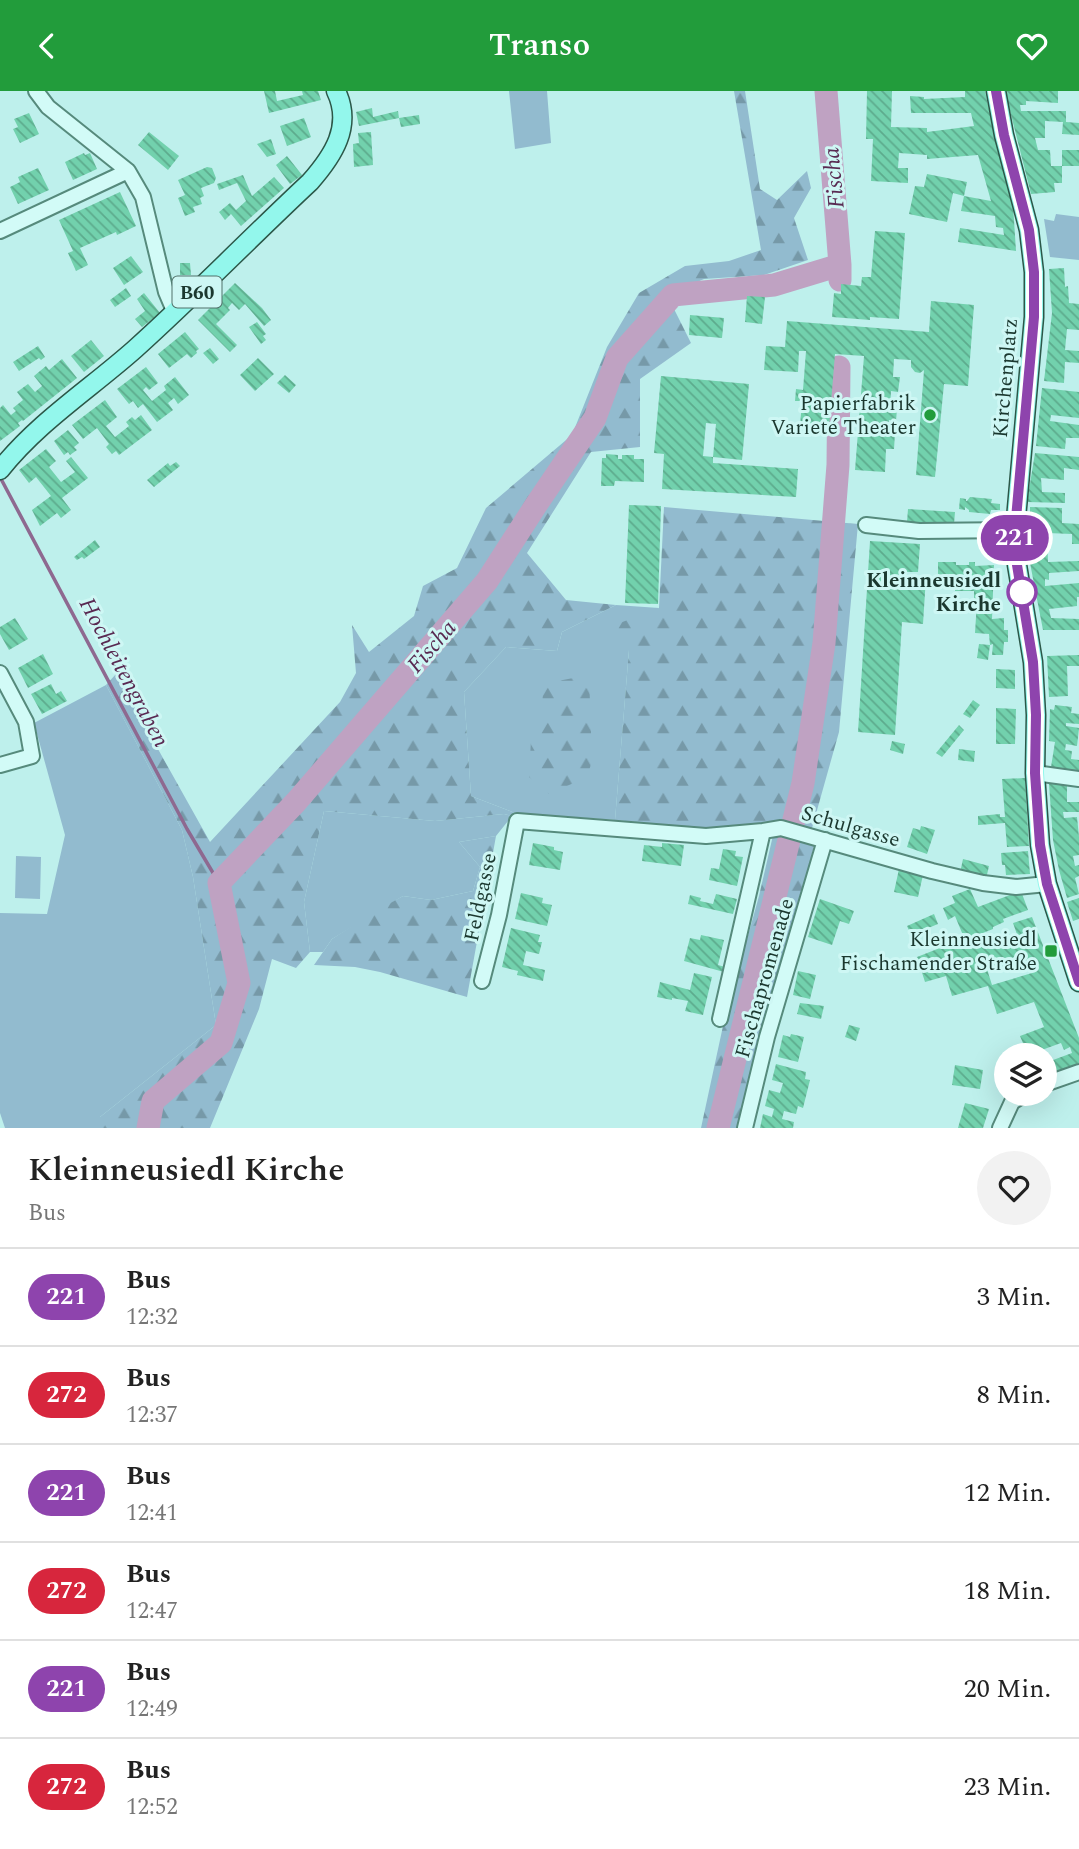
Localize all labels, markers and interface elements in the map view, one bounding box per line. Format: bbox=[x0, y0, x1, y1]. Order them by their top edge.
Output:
text: Transo bbox=[489, 21, 590, 70]
icon: back bbox=[28, 27, 66, 65]
icon: heart bbox=[1013, 27, 1051, 65]
water label: Fischa bbox=[814, 145, 855, 210]
road number: B60 bbox=[172, 277, 222, 307]
street label: Kirchenplatz bbox=[985, 317, 1027, 439]
place label: Papierfabrik Varieté Theater bbox=[770, 388, 916, 444]
marker: Papierfabrik Varieté Theater bbox=[922, 407, 938, 423]
line badge: 221 bbox=[975, 515, 1055, 561]
text: 221 bbox=[995, 520, 1035, 556]
place label: Kleinneusiedl Kirche bbox=[866, 565, 1001, 621]
marker: Kleinneusiedl Kirche bbox=[1007, 577, 1037, 607]
water label: Hochleitengraben bbox=[69, 591, 178, 754]
water label: Fischa bbox=[399, 612, 466, 682]
street label: Schulgasse bbox=[798, 798, 904, 856]
street label: Feldgasse bbox=[456, 850, 506, 945]
street label: Fischapromenade bbox=[727, 895, 803, 1062]
place label: Kleinneusiedl Fischamender Straße bbox=[840, 924, 1037, 980]
marker: Kleinneusiedl Fischamender Straße bbox=[1043, 943, 1059, 959]
map controls bbox=[994, 1043, 1057, 1106]
button: layers bbox=[994, 1043, 1057, 1106]
text: Kleinneusiedl Kirche bbox=[28, 1145, 344, 1195]
button: heart bbox=[977, 1151, 1051, 1225]
text: Bus bbox=[28, 1196, 66, 1231]
text: Bus bbox=[126, 1260, 171, 1300]
text: 3 Min. bbox=[977, 1277, 1051, 1317]
text: 221 bbox=[46, 1279, 87, 1315]
text: 12:32 bbox=[126, 1300, 178, 1335]
text: Bus bbox=[126, 1358, 171, 1398]
text: 8 Min. bbox=[977, 1375, 1051, 1415]
text: 272 bbox=[46, 1377, 87, 1413]
text: 12:37 bbox=[126, 1398, 178, 1433]
text: Bus bbox=[126, 1456, 171, 1496]
text: 12 Min. bbox=[964, 1473, 1051, 1513]
text: 221 bbox=[46, 1475, 87, 1511]
text: 12:41 bbox=[126, 1496, 178, 1531]
text: Bus bbox=[126, 1554, 171, 1594]
text: 18 Min. bbox=[964, 1571, 1051, 1611]
text: 272 bbox=[46, 1573, 87, 1609]
text: 12:47 bbox=[126, 1594, 178, 1629]
text: Bus bbox=[126, 1652, 171, 1692]
text: 20 Min. bbox=[964, 1669, 1051, 1709]
text: 221 bbox=[46, 1671, 87, 1707]
text: 12:49 bbox=[126, 1692, 178, 1727]
text: Bus bbox=[126, 1750, 171, 1790]
text: 23 Min. bbox=[964, 1767, 1051, 1807]
text: 272 bbox=[46, 1769, 87, 1805]
text: 12:52 bbox=[126, 1790, 178, 1825]

